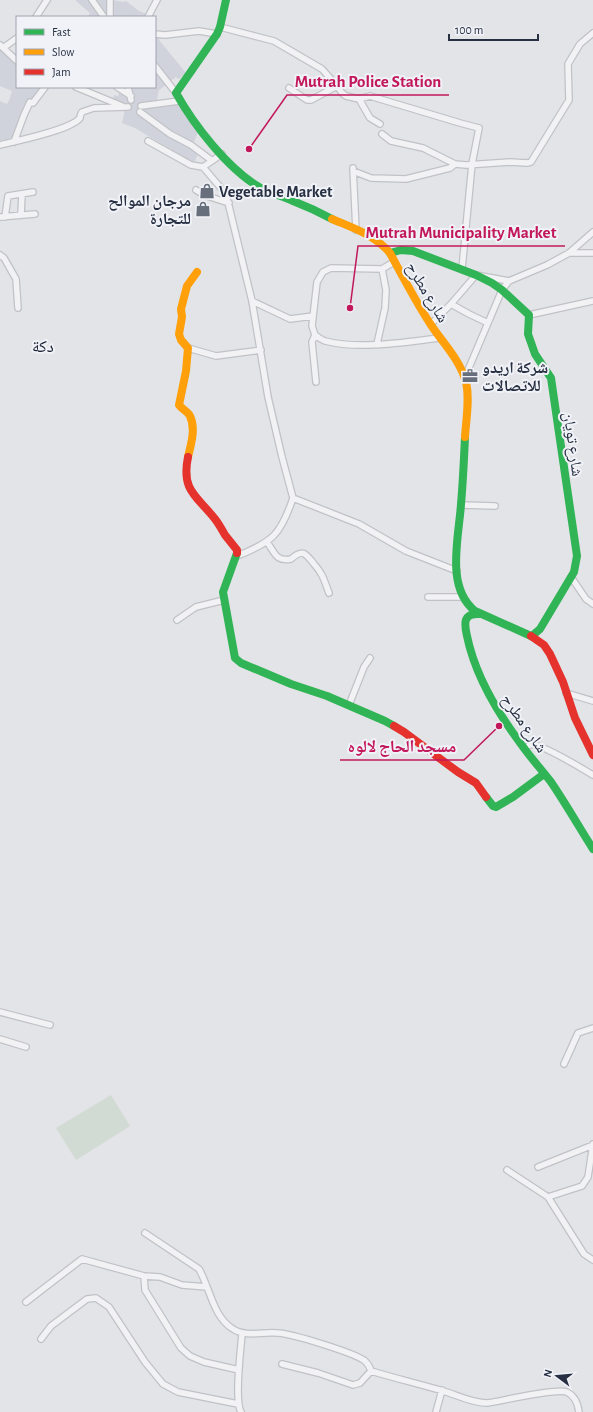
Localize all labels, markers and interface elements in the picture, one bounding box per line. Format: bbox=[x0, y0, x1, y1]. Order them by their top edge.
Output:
legend bbox=[16, 16, 156, 88]
scale bar bbox=[449, 16, 538, 42]
text: 100 m bbox=[455, 24, 483, 36]
text: Fast bbox=[52, 26, 71, 38]
text: Slow bbox=[52, 46, 74, 58]
text: Jam bbox=[52, 66, 71, 78]
callout: Mutrah Police Station bbox=[287, 66, 449, 95]
text: Mutrah Police Station bbox=[295, 73, 441, 90]
shop icon: Vegetable Market bbox=[198, 182, 216, 200]
place label: Vegetable Market bbox=[219, 184, 333, 200]
place label: مرجان الموالح للتجارة bbox=[108, 193, 191, 227]
shop icon: مرجان الموالح للتجارة bbox=[194, 200, 212, 218]
callout: Mutrah Municipality Market bbox=[358, 217, 565, 246]
text: Mutrah Municipality Market bbox=[366, 224, 557, 242]
street label: شارع مطرح bbox=[401, 260, 451, 326]
district label: دكة bbox=[32, 338, 54, 355]
place label: شركة اريدو للاتصالات bbox=[482, 360, 548, 394]
office icon: شركة اريدو للاتصالات bbox=[461, 367, 479, 385]
street label: شارع تويان bbox=[559, 411, 585, 478]
street label: شارع مطرح bbox=[497, 692, 550, 757]
callout: مسجد الحاج لالوه bbox=[340, 731, 464, 760]
text: مسجد الحاج لالوه bbox=[348, 738, 456, 757]
north arrow bbox=[537, 1356, 577, 1396]
text: N bbox=[542, 1368, 554, 1379]

